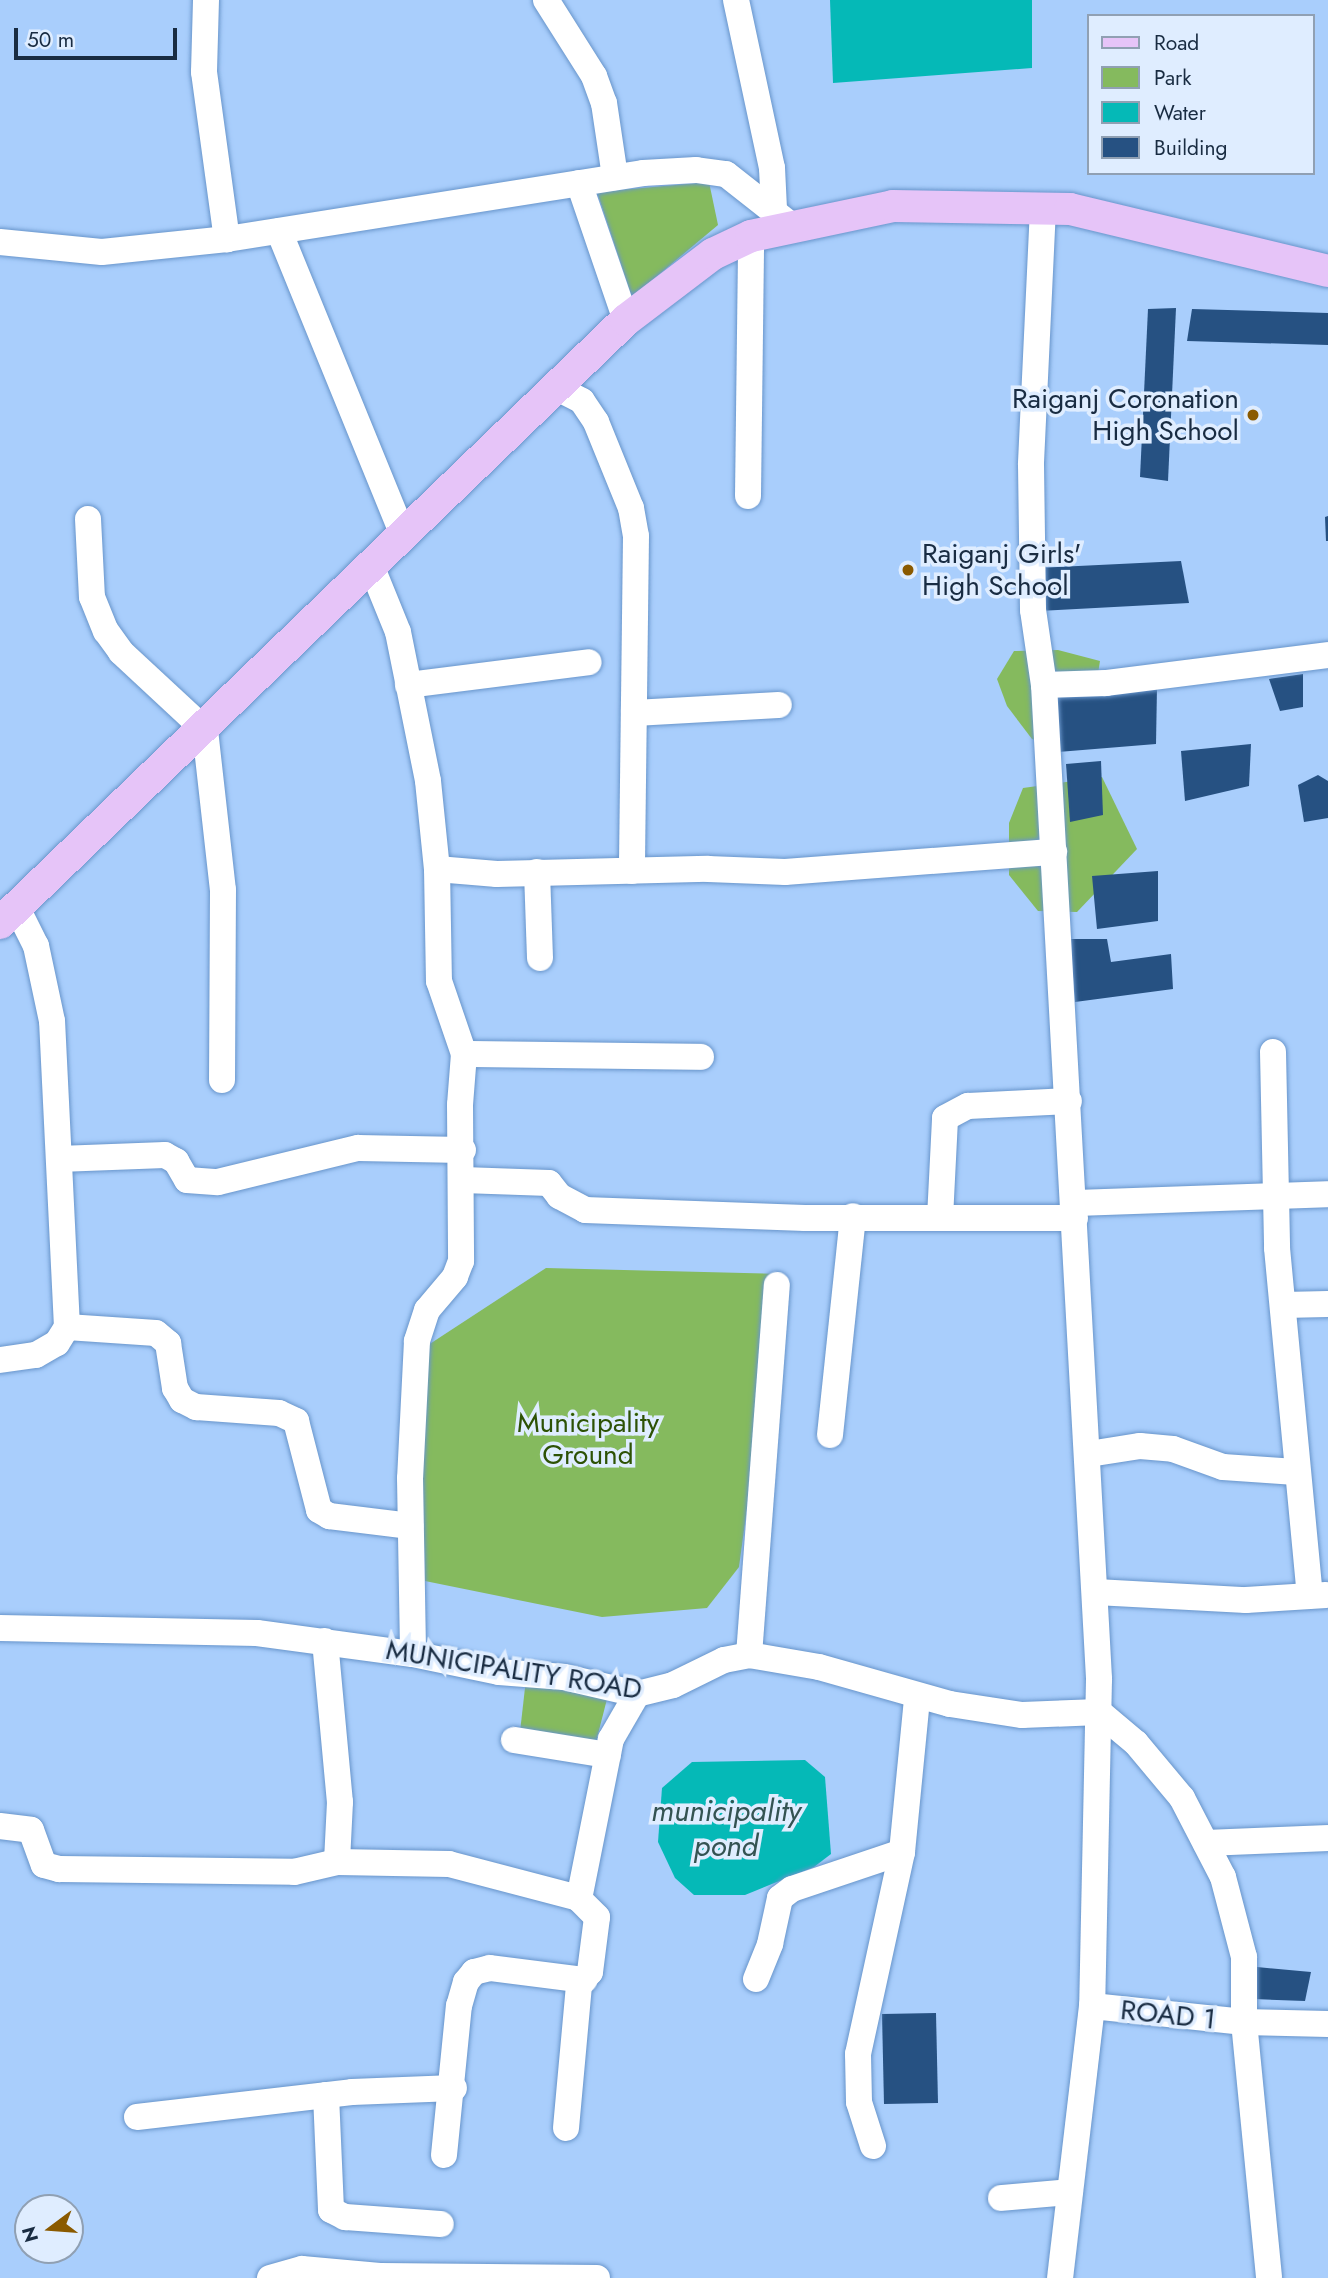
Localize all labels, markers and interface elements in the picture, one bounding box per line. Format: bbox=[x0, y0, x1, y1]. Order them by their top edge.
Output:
scale bar bbox=[18, 14, 180, 58]
legend bbox=[1086, 14, 1314, 175]
text: 50 m bbox=[27, 25, 74, 55]
text: Road bbox=[1154, 28, 1199, 58]
text: Park bbox=[1154, 63, 1191, 93]
text: Water bbox=[1154, 98, 1206, 128]
text: Building bbox=[1154, 133, 1227, 163]
place label: Raiganj Coronation High School bbox=[1012, 382, 1239, 448]
marker: Raiganj Coronation High School bbox=[1245, 407, 1261, 423]
place label: Raiganj Girls' High School bbox=[922, 537, 1081, 603]
marker: Raiganj Girls' High School bbox=[900, 562, 916, 578]
park label: Municipality Ground bbox=[517, 1406, 659, 1472]
street label: MUNICIPALITY ROAD bbox=[384, 1633, 644, 1707]
water label: municipality pond bbox=[651, 1793, 801, 1864]
street label: ROAD 1 bbox=[1119, 1993, 1217, 2037]
north arrow bbox=[14, 2194, 84, 2264]
text: N bbox=[15, 2223, 45, 2245]

